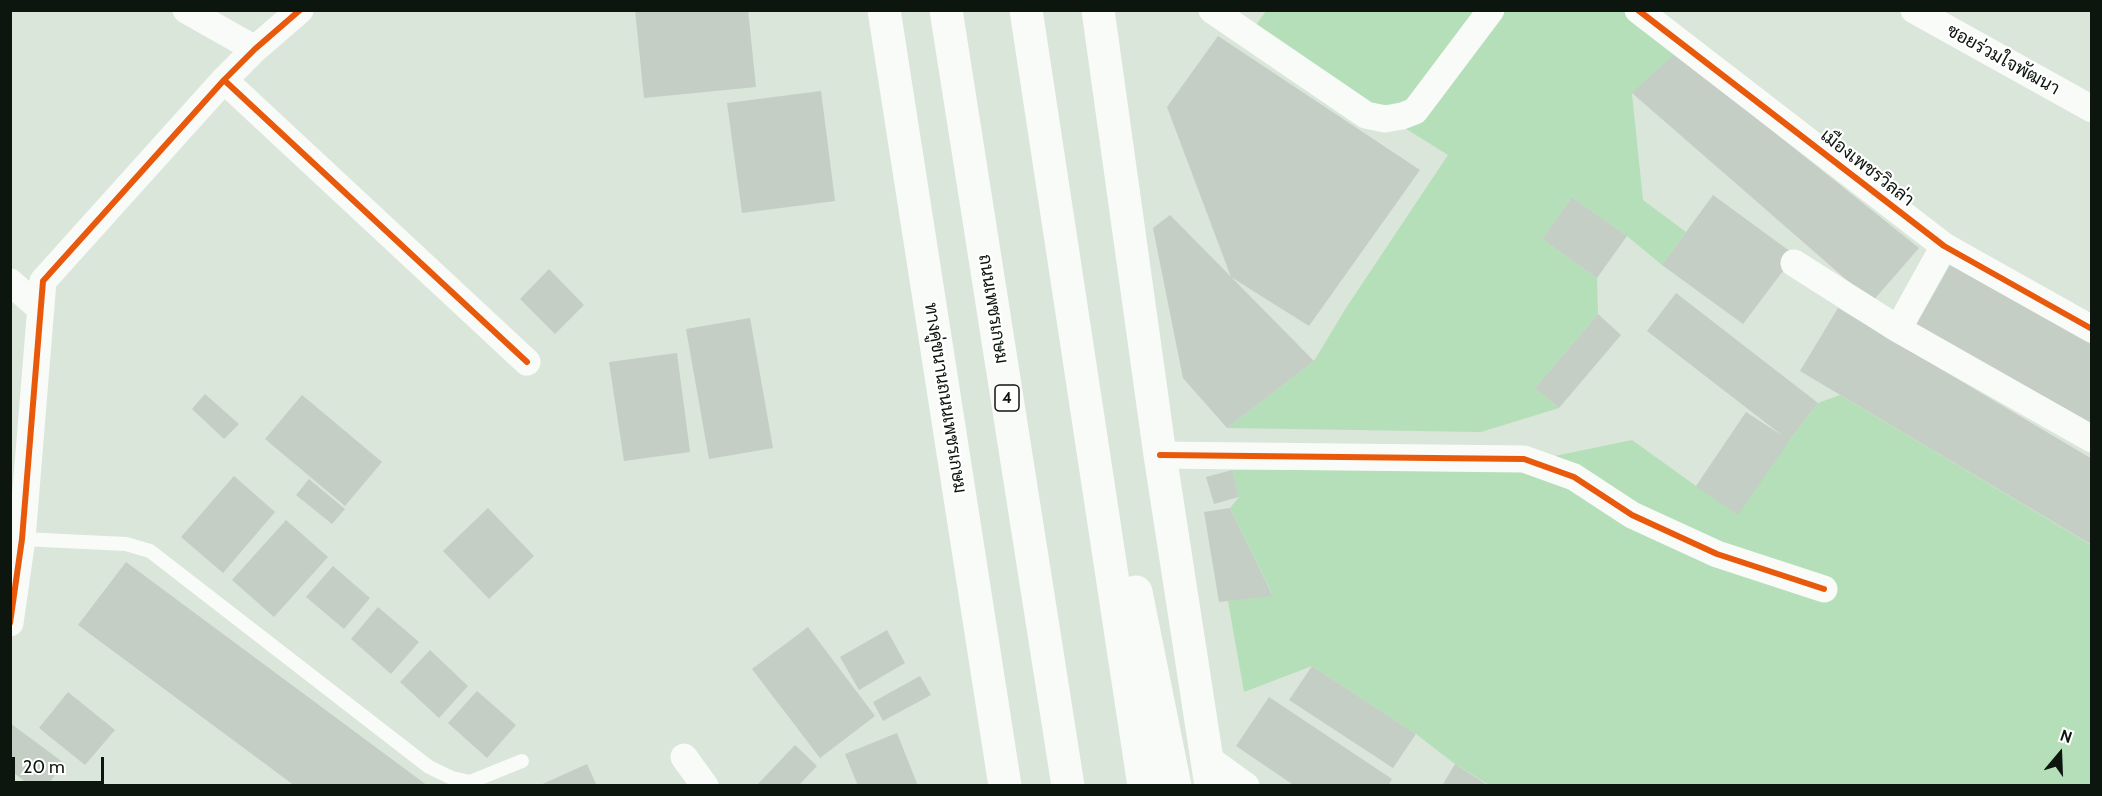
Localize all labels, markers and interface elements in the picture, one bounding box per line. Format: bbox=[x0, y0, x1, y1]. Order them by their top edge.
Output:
street label: ซอยร่วมใจพัฒนา bbox=[1943, 20, 2063, 100]
street label: เมืองเพชรวิลล่า bbox=[1816, 125, 1918, 211]
street label: ถนนเพชรเกษม bbox=[974, 253, 1012, 365]
street label: ทางคู่ขนานถนนเพชรเกษม bbox=[919, 301, 971, 495]
road number: 4 bbox=[995, 385, 1019, 411]
north arrow bbox=[2030, 724, 2090, 784]
text: N bbox=[2058, 726, 2074, 747]
scale bar bbox=[15, 745, 106, 783]
text: 20 m bbox=[23, 756, 65, 778]

